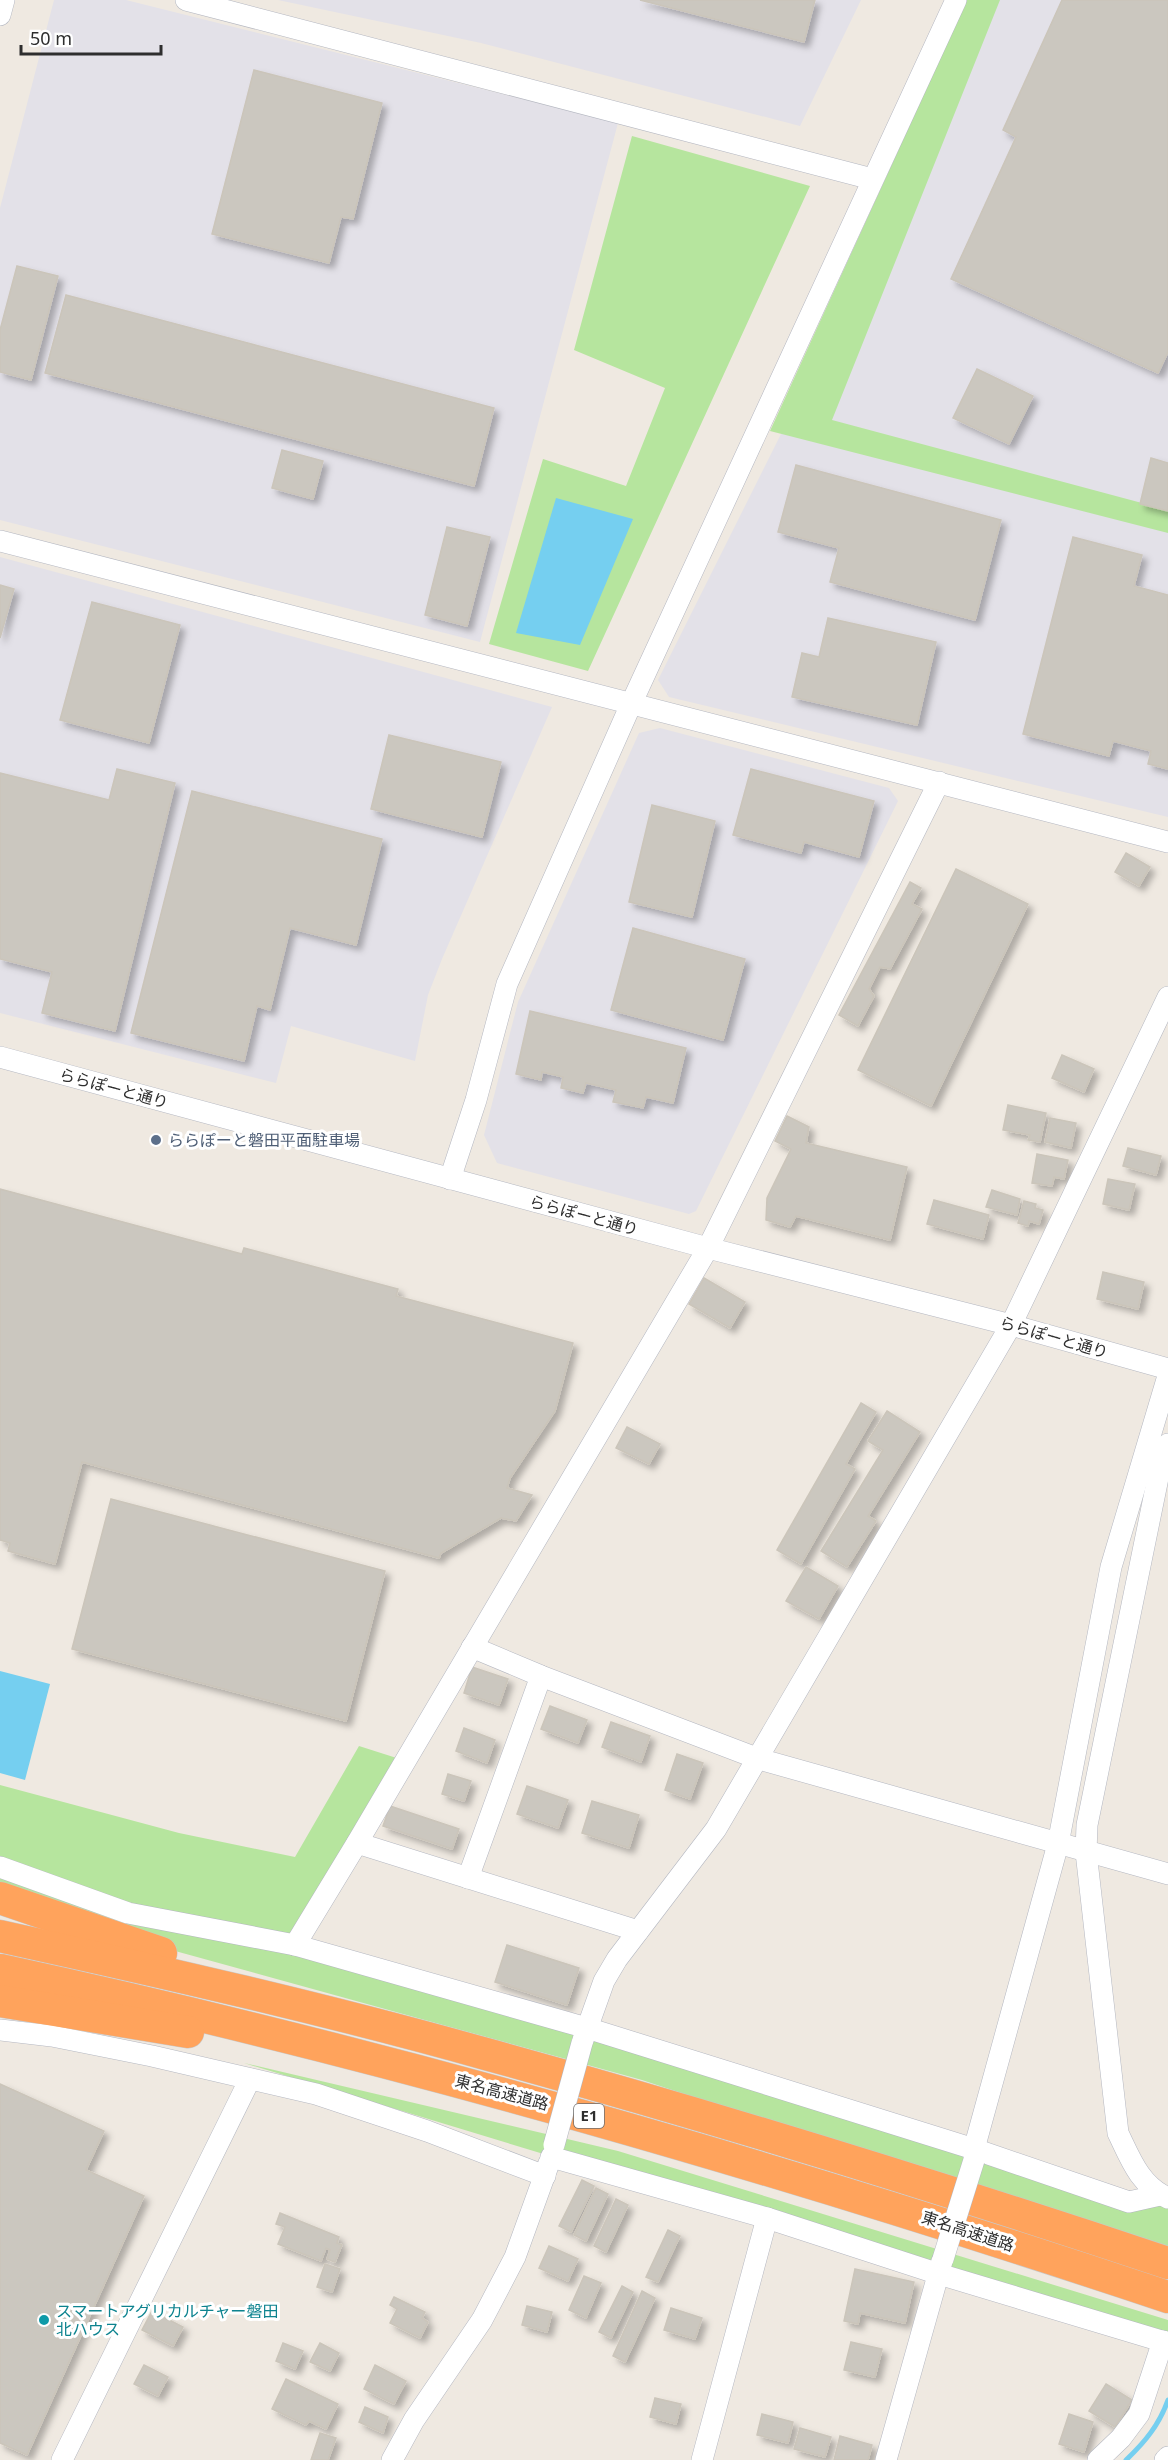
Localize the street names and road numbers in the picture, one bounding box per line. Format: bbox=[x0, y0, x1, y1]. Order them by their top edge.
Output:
street label: ららぽーと通り bbox=[57, 1063, 171, 1113]
street label: ららぽーと通り bbox=[527, 1190, 641, 1240]
street label: ららぽーと通り bbox=[997, 1311, 1111, 1363]
street label: 東名高速道路 bbox=[453, 2069, 551, 2115]
road number: E1 bbox=[574, 2104, 604, 2128]
street label: 東名高速道路 bbox=[919, 2206, 1017, 2256]

